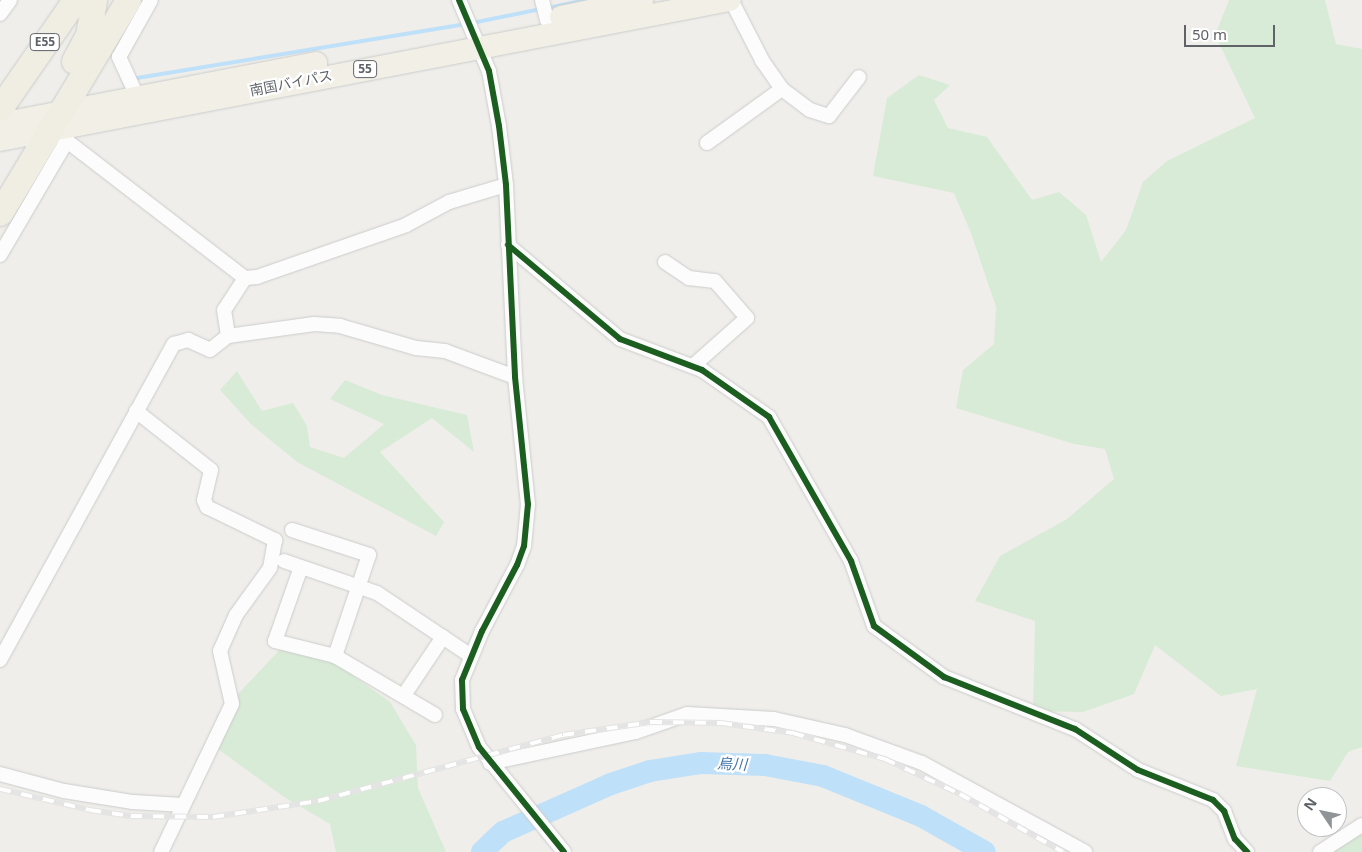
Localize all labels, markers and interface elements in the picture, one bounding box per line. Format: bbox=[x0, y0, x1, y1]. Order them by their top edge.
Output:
scale bar bbox=[1187, 15, 1278, 47]
text: 50 m bbox=[1192, 24, 1227, 44]
road number: E55 bbox=[29, 32, 61, 52]
road number: 55 bbox=[352, 60, 378, 78]
street label: 南国バイパス bbox=[248, 67, 334, 99]
water label: 烏川 bbox=[717, 754, 747, 774]
north arrow bbox=[1297, 787, 1347, 837]
text: N bbox=[1299, 794, 1321, 814]

